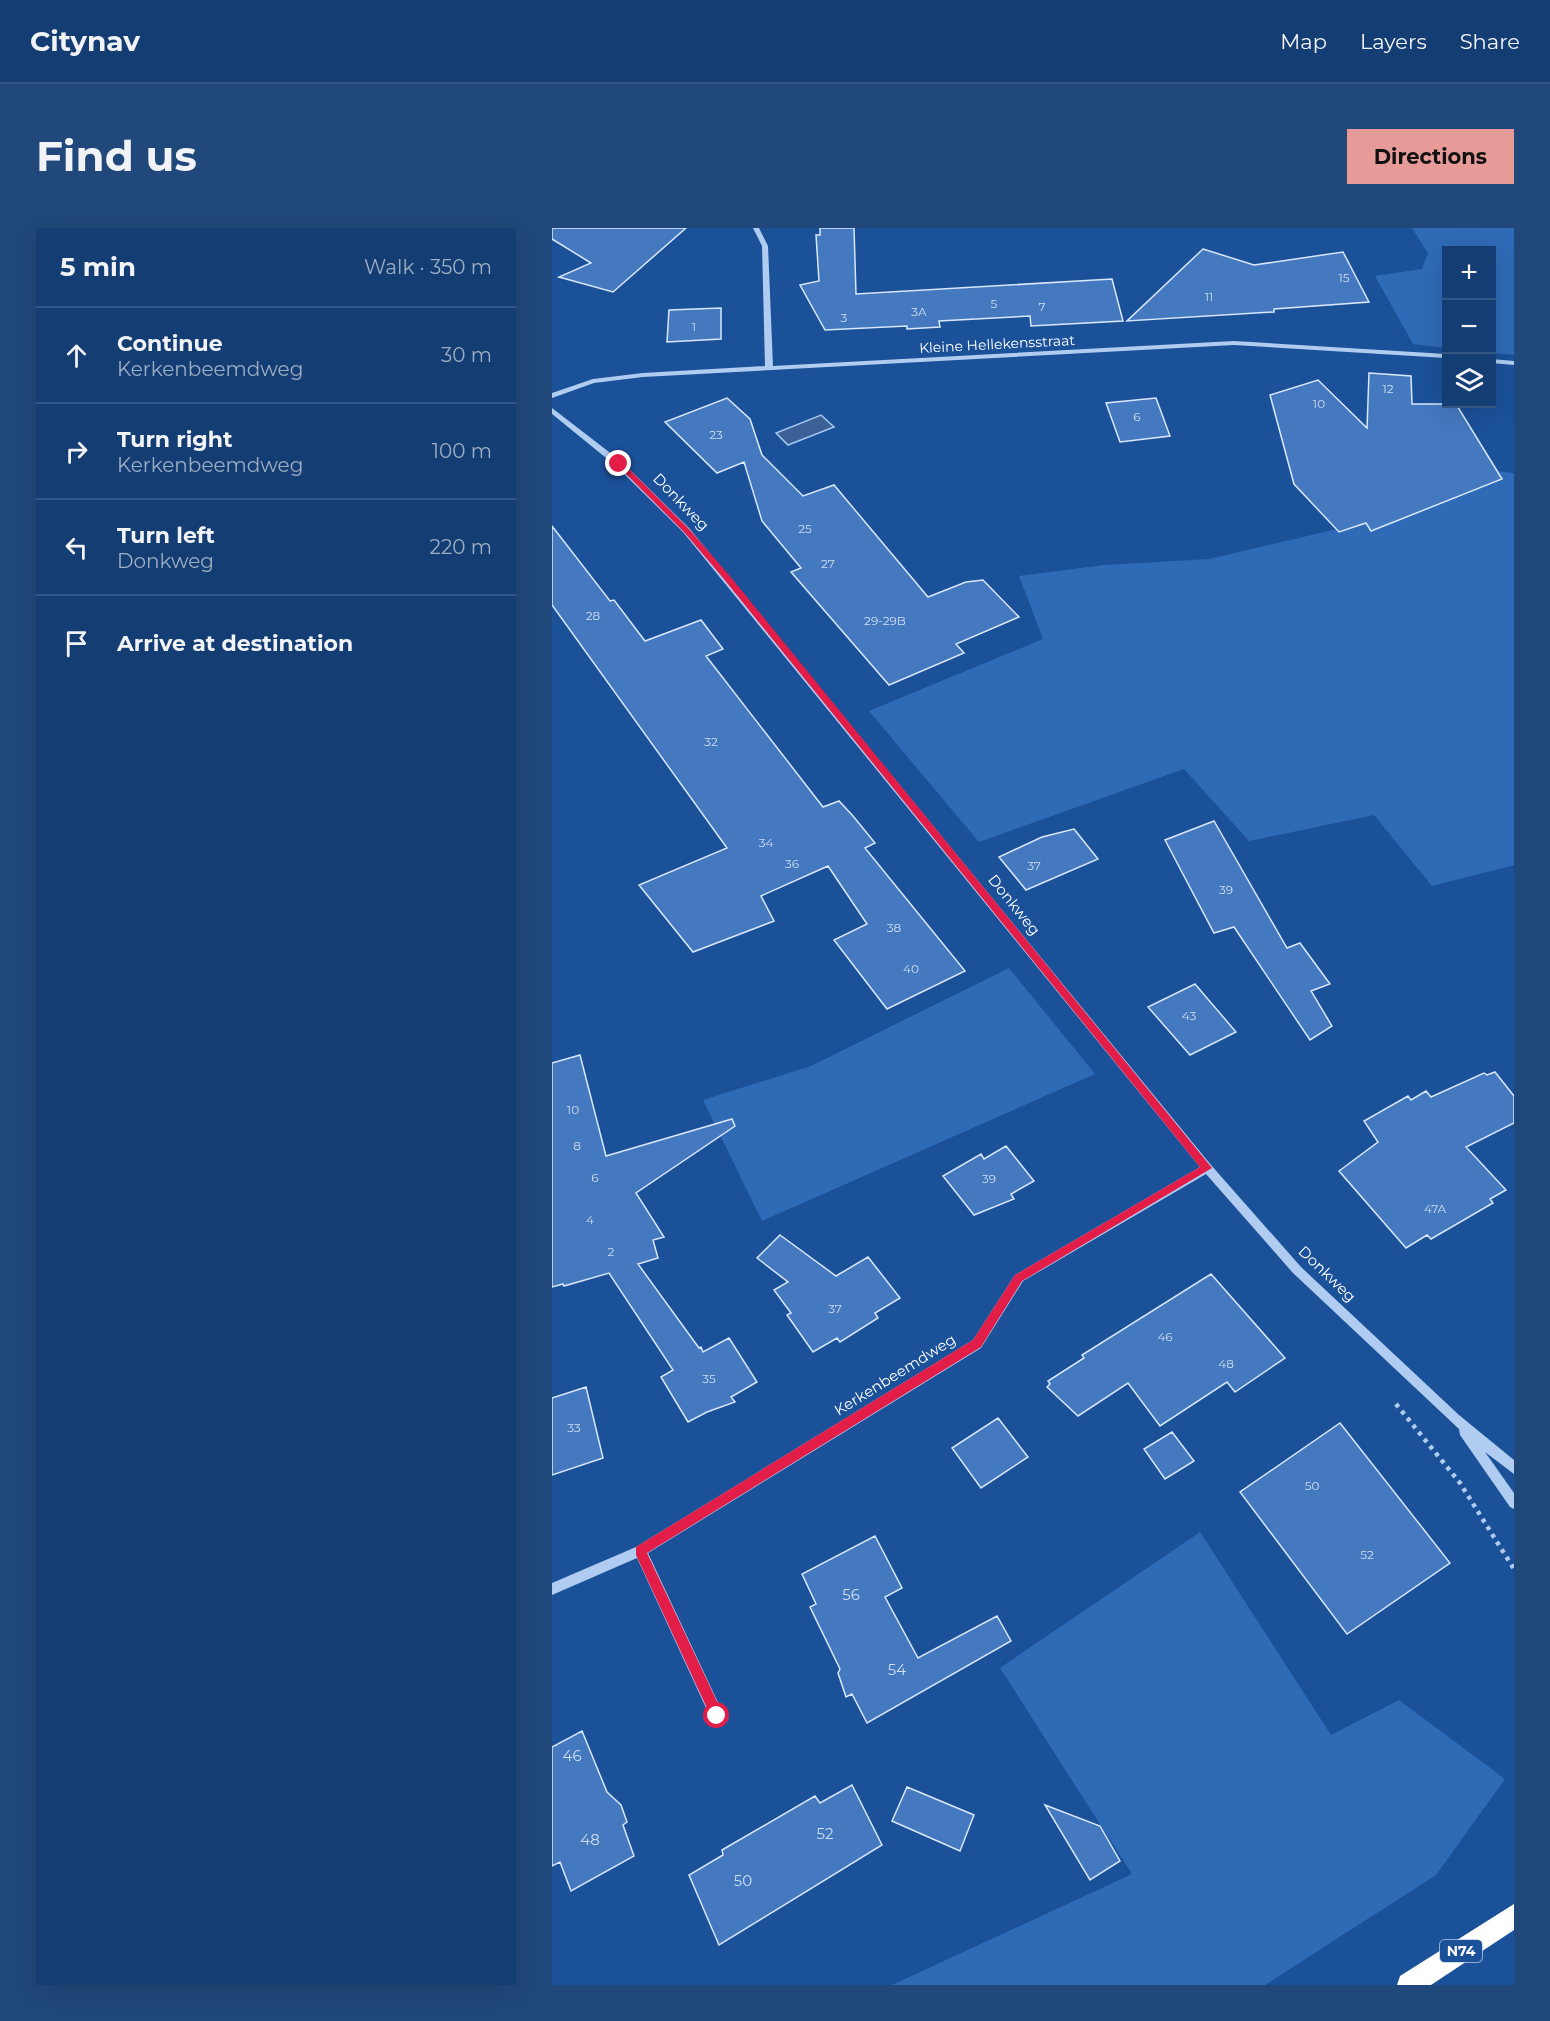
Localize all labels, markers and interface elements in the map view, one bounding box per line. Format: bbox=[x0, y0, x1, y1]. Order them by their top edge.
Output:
text: Citynav bbox=[30, 24, 140, 58]
text: Map bbox=[1280, 29, 1327, 54]
text: Layers bbox=[1360, 29, 1427, 54]
text: Share bbox=[1460, 29, 1520, 54]
button: Directions bbox=[1347, 129, 1514, 184]
text: Find us bbox=[36, 130, 197, 182]
map controls bbox=[1442, 246, 1496, 408]
button: + bbox=[1442, 246, 1496, 300]
text: 5 min bbox=[60, 251, 136, 283]
text: Walk · 350 m bbox=[364, 255, 492, 279]
house number: 15 bbox=[1338, 270, 1350, 285]
house number: 11 bbox=[1205, 289, 1213, 304]
house number: 5 bbox=[991, 296, 998, 311]
house number: 7 bbox=[1038, 299, 1046, 314]
button: − bbox=[1442, 300, 1496, 354]
house number: 3A bbox=[911, 304, 927, 319]
house number: 3 bbox=[841, 310, 848, 325]
house number: 1 bbox=[692, 319, 696, 334]
text: Continue bbox=[117, 330, 223, 357]
street label: Kleine Hellekensstraat bbox=[919, 331, 1076, 357]
icon: ahead bbox=[60, 339, 93, 372]
text: 30 m bbox=[441, 343, 492, 367]
button: layers bbox=[1442, 354, 1496, 408]
text: Kerkenbeemdweg bbox=[117, 357, 303, 381]
house number: 12 bbox=[1382, 381, 1394, 396]
house number: 10 bbox=[1313, 396, 1325, 411]
house number: 6 bbox=[1133, 409, 1141, 424]
text: Turn right bbox=[117, 426, 232, 453]
house number: 23 bbox=[709, 427, 723, 442]
icon: right bbox=[60, 435, 93, 468]
text: 100 m bbox=[432, 439, 492, 463]
route end bbox=[605, 450, 631, 476]
text: Kerkenbeemdweg bbox=[117, 453, 303, 477]
street label: Donkweg bbox=[649, 469, 713, 534]
house number: 25 bbox=[798, 521, 812, 536]
text: Turn left bbox=[117, 522, 215, 549]
icon: left bbox=[60, 531, 93, 564]
text: 220 m bbox=[430, 535, 492, 559]
text: Donkweg bbox=[117, 549, 214, 573]
house number: 27 bbox=[821, 556, 835, 571]
house number: 28 bbox=[586, 608, 601, 623]
house number: 29-29B bbox=[864, 613, 906, 628]
icon: arrive bbox=[60, 627, 93, 660]
text: Arrive at destination bbox=[117, 630, 353, 657]
house number: 32 bbox=[704, 734, 718, 749]
house number: 34 bbox=[759, 835, 773, 850]
house number: 36 bbox=[785, 856, 799, 871]
house number: 37 bbox=[1027, 858, 1041, 873]
street label: Donkweg bbox=[984, 870, 1045, 939]
house number: 39 bbox=[1219, 882, 1233, 897]
house number: 38 bbox=[887, 920, 902, 935]
house number: 40 bbox=[903, 961, 919, 976]
house number: 43 bbox=[1182, 1008, 1196, 1023]
house number: 10 bbox=[567, 1102, 579, 1117]
house number: 8 bbox=[573, 1138, 581, 1153]
house number: 6 bbox=[591, 1170, 599, 1185]
house number: 39 bbox=[982, 1171, 996, 1186]
house number: 47A bbox=[1424, 1201, 1446, 1216]
house number: 4 bbox=[586, 1212, 594, 1227]
street label: Donkweg bbox=[1295, 1242, 1360, 1306]
house number: 2 bbox=[608, 1244, 615, 1259]
house number: 37 bbox=[828, 1301, 842, 1316]
street label: Kerkenbeemdweg bbox=[830, 1329, 959, 1420]
house number: 46 bbox=[1157, 1329, 1173, 1344]
house number: 48 bbox=[1218, 1356, 1234, 1371]
house number: 35 bbox=[702, 1371, 716, 1386]
house number: 33 bbox=[567, 1420, 581, 1435]
house number: 50 bbox=[1305, 1478, 1319, 1493]
house number: 52 bbox=[1360, 1547, 1374, 1562]
house number: 56 bbox=[842, 1585, 860, 1604]
house number: 54 bbox=[888, 1660, 906, 1679]
route start bbox=[703, 1702, 729, 1728]
house number: 46 bbox=[562, 1746, 582, 1765]
house number: 52 bbox=[817, 1824, 833, 1843]
house number: 48 bbox=[580, 1830, 600, 1849]
house number: 50 bbox=[734, 1871, 752, 1890]
road number: N74 bbox=[1440, 1940, 1482, 1962]

